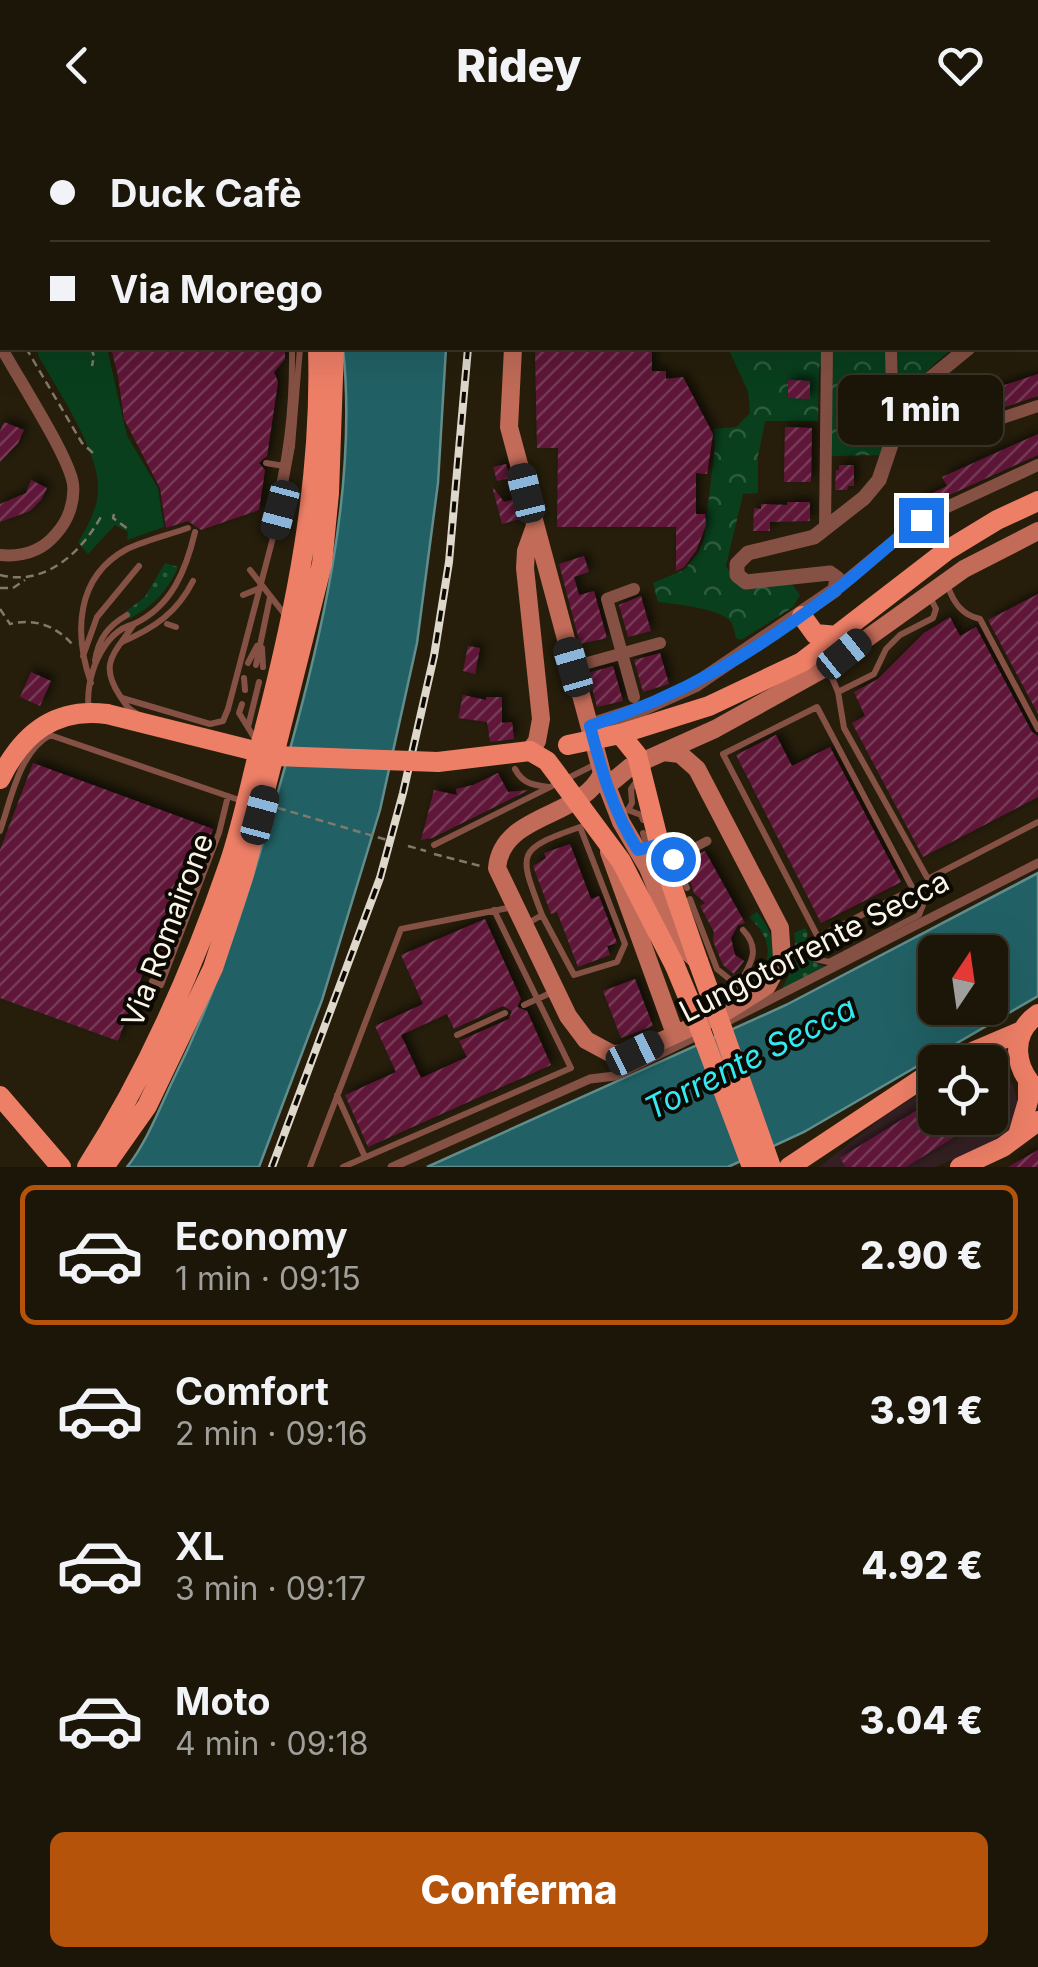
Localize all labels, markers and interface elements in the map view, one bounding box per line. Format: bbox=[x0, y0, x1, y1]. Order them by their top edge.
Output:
icon: back bbox=[50, 38, 105, 93]
text: Ridey bbox=[456, 38, 582, 93]
icon: heart bbox=[933, 38, 988, 93]
text: Duck Cafè bbox=[110, 170, 302, 216]
text: Via Morego bbox=[110, 266, 323, 312]
callout: 1 min bbox=[838, 375, 1004, 445]
text: 1 min bbox=[880, 390, 961, 429]
car bbox=[504, 460, 548, 526]
car bbox=[258, 477, 302, 543]
route end bbox=[899, 498, 944, 543]
car bbox=[811, 623, 877, 685]
car bbox=[550, 634, 596, 700]
car bbox=[238, 782, 282, 848]
street label: Via Romairone bbox=[114, 828, 220, 1032]
route start bbox=[651, 837, 696, 882]
street label: Lungotorrente Secca bbox=[673, 862, 955, 1030]
north arrow bbox=[918, 935, 1008, 1025]
map controls bbox=[918, 935, 1008, 1135]
water label: Torrente Secca bbox=[638, 988, 862, 1128]
car bbox=[601, 1026, 669, 1080]
button: locate bbox=[918, 1045, 1008, 1135]
icon: car bbox=[55, 1210, 145, 1300]
text: Economy bbox=[175, 1213, 348, 1259]
text: 2.90 € bbox=[860, 1232, 983, 1278]
text: 1 min · 09:15 bbox=[175, 1259, 361, 1298]
icon: car bbox=[55, 1365, 145, 1455]
text: Comfort bbox=[175, 1368, 329, 1414]
text: 3.91 € bbox=[869, 1387, 983, 1433]
text: 2 min · 09:16 bbox=[175, 1414, 368, 1453]
icon: car bbox=[55, 1520, 145, 1610]
text: XL bbox=[175, 1523, 225, 1569]
text: 4.92 € bbox=[861, 1542, 983, 1588]
text: 3 min · 09:17 bbox=[175, 1569, 366, 1608]
icon: car bbox=[55, 1675, 145, 1765]
text: Moto bbox=[175, 1678, 271, 1724]
text: 3.04 € bbox=[860, 1697, 983, 1743]
text: 4 min · 09:18 bbox=[175, 1724, 369, 1763]
button: Conferma bbox=[50, 1832, 988, 1947]

